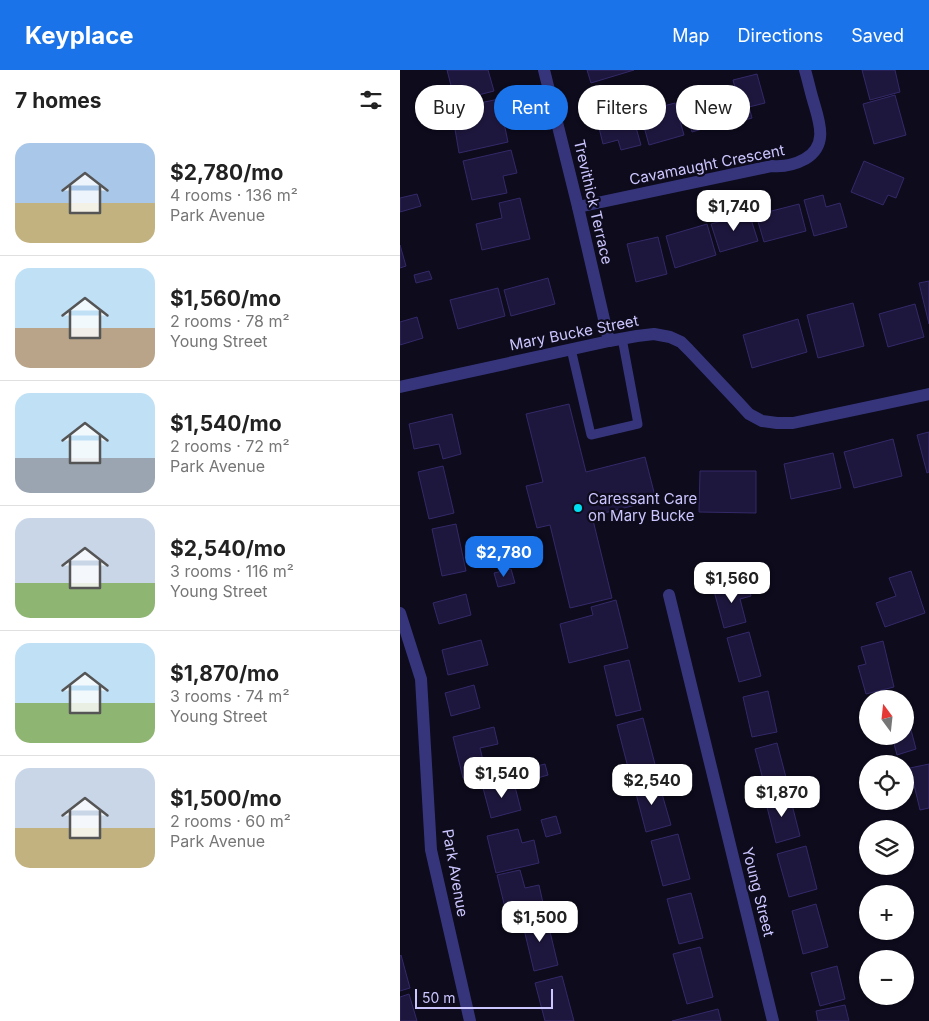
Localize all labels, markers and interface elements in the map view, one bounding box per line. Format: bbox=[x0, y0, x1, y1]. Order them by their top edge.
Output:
text: Keyplace bbox=[25, 21, 134, 50]
text: Map bbox=[672, 25, 710, 46]
text: Directions bbox=[738, 25, 823, 46]
text: Saved bbox=[851, 25, 904, 46]
chip: Buy bbox=[415, 85, 484, 130]
chip: Rent bbox=[494, 85, 568, 130]
chip: Filters bbox=[578, 85, 666, 130]
chip: New bbox=[676, 85, 750, 130]
icon: filters bbox=[357, 86, 385, 114]
text: 7 homes bbox=[15, 88, 102, 113]
street label: Trevithick Terrace bbox=[570, 138, 617, 266]
street label: Cavamaught Crescent bbox=[628, 140, 786, 189]
text: $2,780/mo bbox=[170, 160, 283, 185]
icon: home bbox=[55, 163, 115, 223]
text: 4 rooms · 136 m² bbox=[170, 185, 298, 205]
pin: $1,740 bbox=[693, 190, 775, 232]
text: $1,740 bbox=[708, 196, 760, 216]
text: Park Avenue bbox=[170, 205, 265, 225]
text: $1,560/mo bbox=[170, 286, 281, 311]
icon: home bbox=[55, 288, 115, 348]
text: 2 rooms · 78 m² bbox=[170, 311, 290, 331]
street label: Mary Bucke Street bbox=[508, 311, 640, 354]
text: Young Street bbox=[170, 331, 268, 351]
text: $1,540/mo bbox=[170, 411, 282, 436]
icon: home bbox=[55, 413, 115, 473]
text: 2 rooms · 72 m² bbox=[170, 436, 290, 456]
text: Park Avenue bbox=[170, 456, 265, 476]
place label: Caressant Care on Mary Bucke bbox=[588, 489, 697, 525]
marker: Caressant Care on Mary Bucke bbox=[572, 502, 584, 514]
text: $2,540/mo bbox=[170, 536, 286, 561]
pin: $2,780 bbox=[463, 536, 545, 578]
icon: home bbox=[55, 538, 115, 598]
text: $2,780 bbox=[476, 542, 532, 562]
text: 3 rooms · 116 m² bbox=[170, 561, 294, 581]
pin: $1,560 bbox=[691, 562, 773, 604]
text: $1,560 bbox=[705, 568, 759, 588]
text: Young Street bbox=[170, 581, 268, 601]
text: $1,870/mo bbox=[170, 661, 279, 686]
icon: home bbox=[55, 663, 115, 723]
text: 3 rooms · 74 m² bbox=[170, 686, 289, 706]
north arrow bbox=[859, 690, 914, 745]
map controls bbox=[859, 690, 914, 1005]
text: Young Street bbox=[170, 706, 268, 726]
button: locate bbox=[859, 755, 914, 810]
pin: $1,540 bbox=[461, 756, 543, 799]
text: $1,540 bbox=[475, 763, 529, 783]
pin: $2,540 bbox=[611, 764, 693, 806]
text: $2,540 bbox=[623, 770, 681, 790]
pin: $1,870 bbox=[741, 776, 823, 818]
text: $1,870 bbox=[756, 782, 808, 802]
text: $1,500/mo bbox=[170, 786, 282, 811]
icon: home bbox=[55, 788, 115, 848]
text: 2 rooms · 60 m² bbox=[170, 811, 291, 831]
button: layers bbox=[859, 820, 914, 875]
street label: Park Avenue bbox=[438, 827, 473, 918]
text: Park Avenue bbox=[170, 831, 265, 851]
street label: Young Street bbox=[738, 845, 779, 939]
button: + bbox=[859, 885, 914, 940]
pin: $1,500 bbox=[499, 900, 581, 943]
text: $1,500 bbox=[513, 907, 567, 927]
button: − bbox=[859, 950, 914, 1005]
scale bar bbox=[415, 986, 552, 1009]
text: 50 m bbox=[422, 989, 456, 1006]

